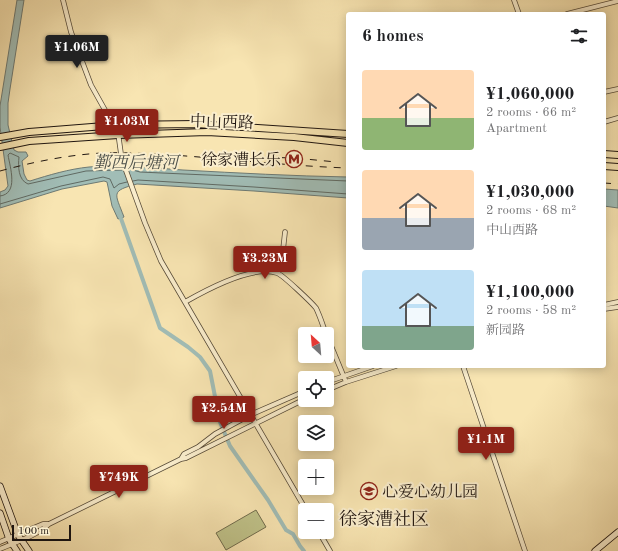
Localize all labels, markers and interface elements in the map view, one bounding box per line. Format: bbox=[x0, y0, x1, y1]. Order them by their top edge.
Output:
icon: filters bbox=[568, 25, 590, 47]
text: 6 homes bbox=[362, 28, 424, 45]
pin: ¥1.06M bbox=[44, 35, 110, 69]
text: ¥1.06M bbox=[54, 41, 100, 54]
icon: home bbox=[394, 86, 442, 134]
text: ¥1,060,000 bbox=[486, 86, 574, 103]
text: 2 rooms · 66 m² bbox=[486, 106, 576, 119]
pin: ¥1.03M bbox=[94, 109, 160, 143]
street label: 中山西路 bbox=[190, 112, 254, 132]
text: ¥1.03M bbox=[104, 115, 150, 128]
text: Apartment bbox=[486, 122, 547, 135]
metro station icon: 徐家漕长乐 bbox=[284, 149, 304, 169]
place label: 徐家漕长乐 bbox=[201, 151, 281, 169]
water label: 鄞西后塘河 bbox=[94, 153, 181, 172]
text: ¥1,030,000 bbox=[486, 184, 574, 201]
icon: home bbox=[394, 186, 442, 234]
text: 2 rooms · 68 m² bbox=[486, 204, 576, 217]
text: 中山西路 bbox=[486, 224, 538, 237]
pin: ¥3.23M bbox=[232, 246, 298, 280]
text: ¥3.23M bbox=[242, 252, 288, 265]
text: ¥1,100,000 bbox=[486, 284, 574, 301]
icon: home bbox=[394, 286, 442, 334]
text: 2 rooms · 58 m² bbox=[486, 304, 576, 317]
text: 新园路 bbox=[486, 324, 525, 337]
north arrow bbox=[298, 327, 334, 363]
map controls bbox=[298, 327, 334, 539]
button: locate bbox=[298, 371, 334, 407]
pin: ¥2.54M bbox=[191, 396, 257, 430]
text: ¥2.54M bbox=[201, 402, 247, 415]
button: layers bbox=[298, 415, 334, 451]
pin: ¥1.1M bbox=[458, 427, 514, 461]
text: ¥1.1M bbox=[467, 433, 505, 446]
button: + bbox=[298, 459, 334, 495]
pin: ¥749K bbox=[91, 465, 147, 499]
text: ¥749K bbox=[99, 471, 139, 484]
school or university icon: 心爱心幼儿园 bbox=[359, 481, 379, 501]
place label: 心爱心幼儿园 bbox=[382, 483, 478, 501]
button: − bbox=[298, 503, 334, 539]
district label: 徐家漕社区 bbox=[339, 509, 429, 529]
scale bar bbox=[12, 523, 71, 542]
text: 100 m bbox=[18, 526, 49, 537]

